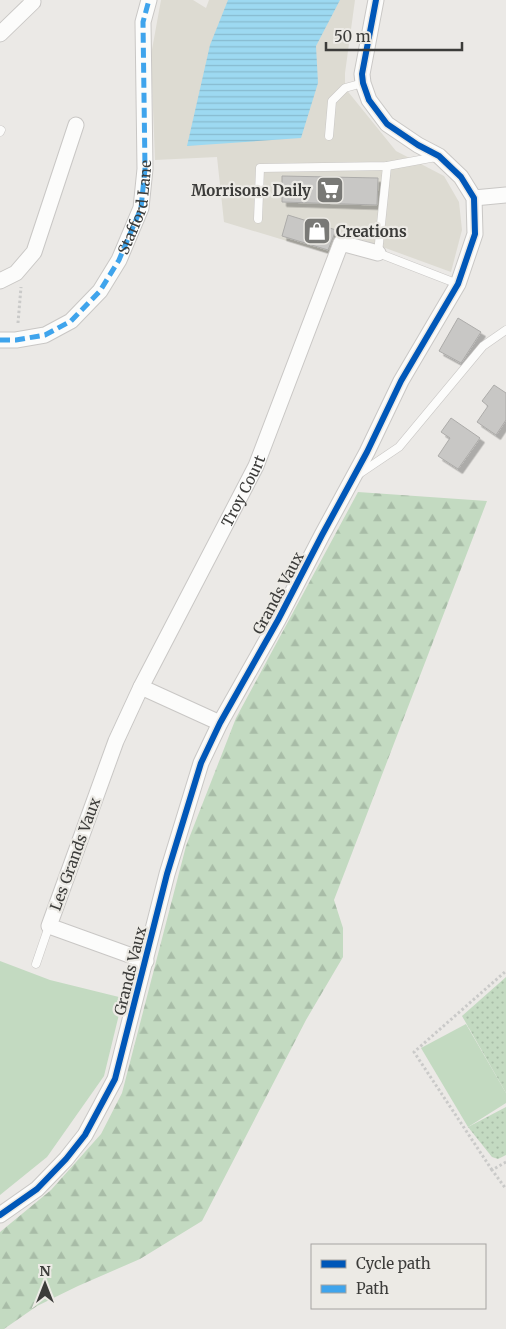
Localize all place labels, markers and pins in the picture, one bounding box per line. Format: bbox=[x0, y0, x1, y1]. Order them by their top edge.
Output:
supermarket icon: Morrisons Daily bbox=[315, 175, 345, 205]
place label: Morrisons Daily bbox=[191, 181, 311, 200]
shop icon: Creations bbox=[302, 216, 332, 246]
place label: Creations bbox=[336, 222, 407, 241]

